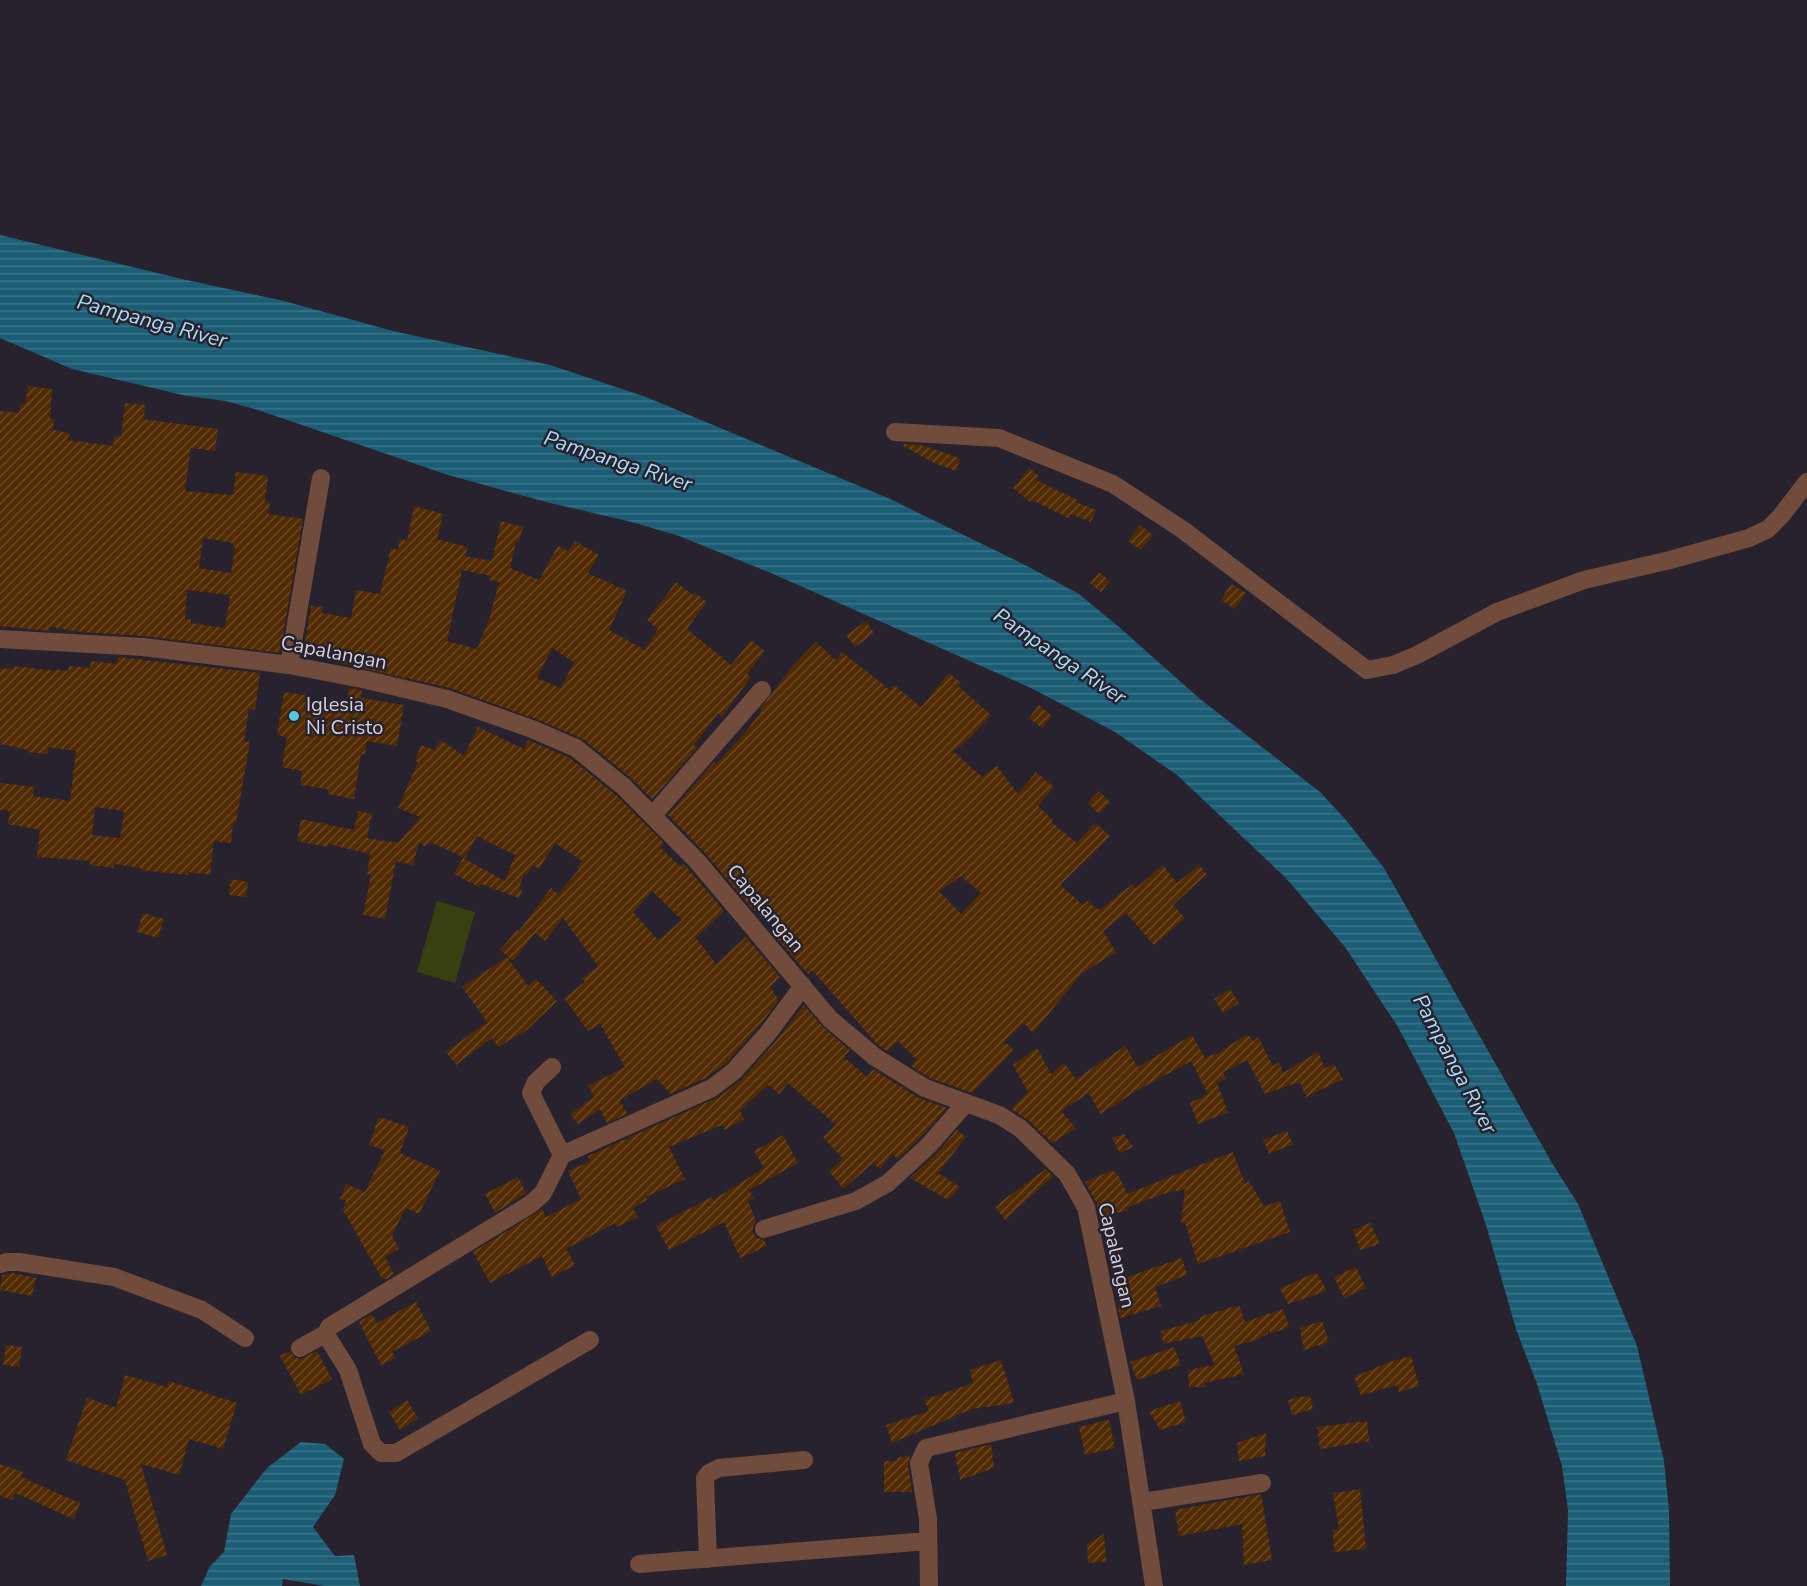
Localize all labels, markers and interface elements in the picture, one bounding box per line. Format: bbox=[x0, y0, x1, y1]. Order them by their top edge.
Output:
water label: Pampanga River bbox=[74, 288, 231, 355]
water label: Pampanga River bbox=[540, 424, 696, 498]
water label: Pampanga River bbox=[988, 601, 1132, 711]
street label: Capalangan bbox=[279, 629, 389, 676]
place label: Iglesia Ni Cristo bbox=[306, 691, 383, 741]
marker: Iglesia Ni Cristo bbox=[287, 709, 301, 723]
street label: Capalangan bbox=[721, 858, 811, 958]
water label: Pampanga River bbox=[1406, 989, 1504, 1139]
street label: Capalangan bbox=[1091, 1200, 1142, 1311]

